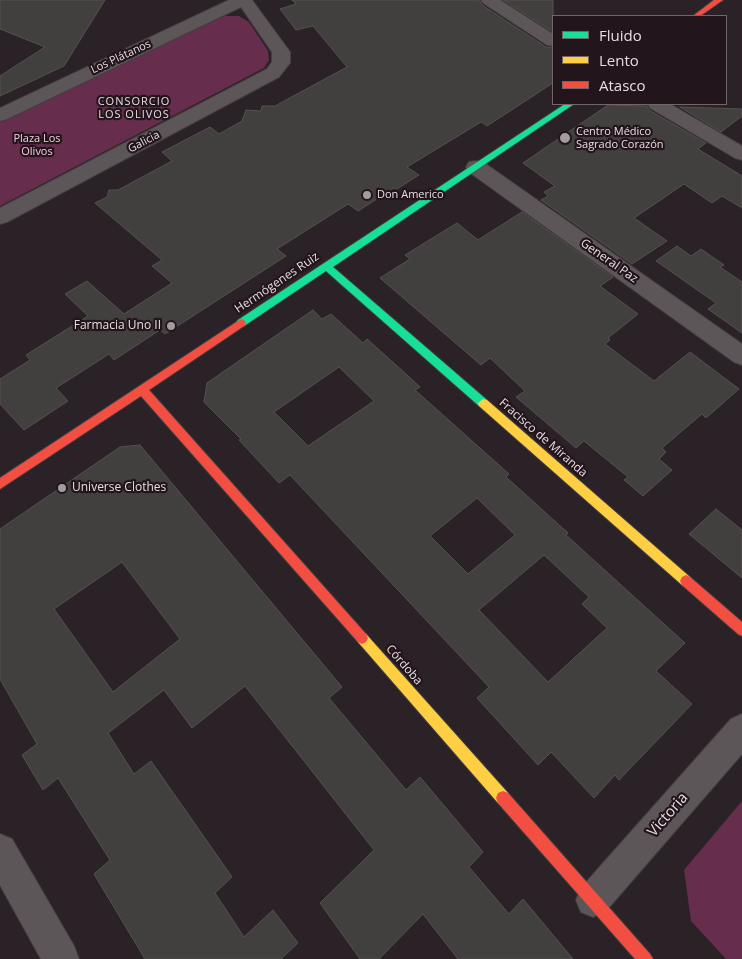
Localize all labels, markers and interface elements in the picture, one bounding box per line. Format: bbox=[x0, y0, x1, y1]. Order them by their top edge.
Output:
legend bbox=[552, 15, 727, 105]
text: Fluido bbox=[599, 25, 642, 45]
street label: Los Plátanos bbox=[89, 37, 153, 77]
text: Lento bbox=[599, 50, 639, 70]
text: Atasco bbox=[599, 75, 646, 95]
district label: CONSORCIO LOS OLIVOS bbox=[97, 95, 171, 121]
place label: Centro Médico Sagrado Corazón bbox=[576, 125, 664, 151]
street label: Galicia bbox=[126, 128, 162, 156]
marker: Centro Médico Sagrado Corazón bbox=[558, 131, 572, 145]
park label: Plaza Los Olivos bbox=[13, 132, 61, 158]
place label: Don Americo bbox=[377, 188, 444, 202]
marker: Don Americo bbox=[361, 189, 373, 201]
street label: General Paz bbox=[578, 236, 640, 286]
street label: Hermógenes Ruiz bbox=[232, 250, 322, 316]
place label: Farmacia Uno II bbox=[74, 319, 161, 333]
marker: Farmacia Uno II bbox=[165, 320, 177, 332]
street label: Fracisco de Miranda bbox=[496, 396, 590, 480]
place label: Universe Clothes bbox=[72, 481, 166, 495]
marker: Universe Clothes bbox=[56, 482, 68, 494]
street label: Córdoba bbox=[383, 642, 425, 688]
street label: Victoria bbox=[644, 789, 692, 841]

